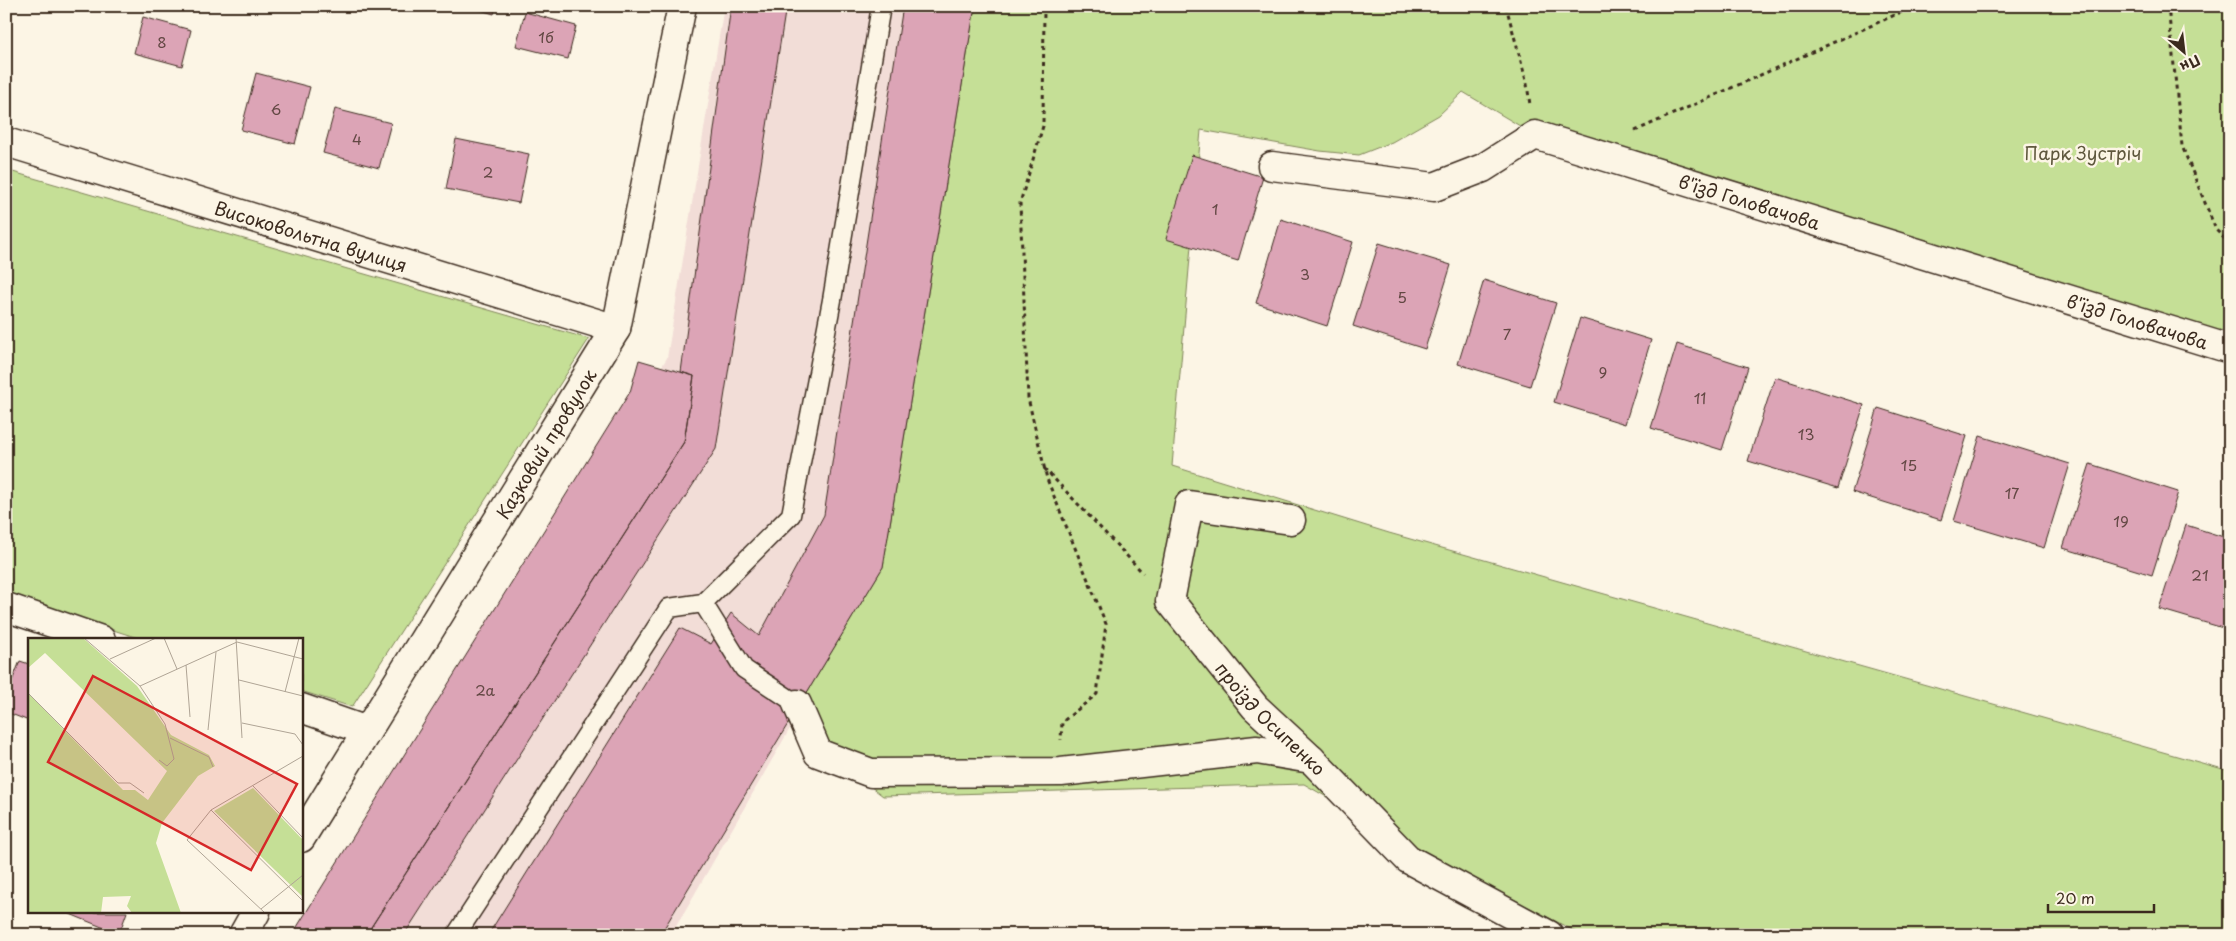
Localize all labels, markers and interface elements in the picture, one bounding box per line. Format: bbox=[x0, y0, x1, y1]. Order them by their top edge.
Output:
house number: 1б bbox=[538, 25, 554, 48]
north arrow bbox=[2158, 28, 2208, 78]
house number: 8 bbox=[157, 30, 167, 53]
text: Пн bbox=[2176, 50, 2204, 78]
house number: 6 bbox=[271, 97, 281, 120]
house number: 4 bbox=[352, 127, 362, 150]
park label: Парк Зустріч bbox=[2024, 139, 2142, 166]
house number: 2 bbox=[483, 160, 493, 183]
street label: в'їзд Головачова bbox=[1676, 167, 1824, 236]
street label: Високовольтна вулиця bbox=[211, 193, 411, 278]
house number: 1 bbox=[1212, 197, 1218, 220]
house number: 3 bbox=[1300, 262, 1310, 285]
house number: 5 bbox=[1397, 285, 1407, 308]
street label: в'їзд Головачова bbox=[2064, 286, 2212, 355]
house number: 7 bbox=[1503, 322, 1512, 345]
house number: 9 bbox=[1599, 360, 1607, 383]
street label: Казковий провулок bbox=[488, 363, 602, 524]
house number: 11 bbox=[1694, 386, 1706, 409]
house number: 13 bbox=[1798, 422, 1814, 445]
house number: 15 bbox=[1901, 453, 1917, 476]
house number: 17 bbox=[2005, 481, 2019, 504]
house number: 19 bbox=[2113, 509, 2129, 532]
house number: 21 bbox=[2191, 563, 2209, 586]
inset map bbox=[28, 638, 302, 914]
street label: проїзд Осипенко bbox=[1210, 655, 1333, 781]
house number: 2а bbox=[475, 678, 496, 701]
scale bar bbox=[2048, 881, 2155, 913]
text: 20 m bbox=[2056, 886, 2095, 909]

